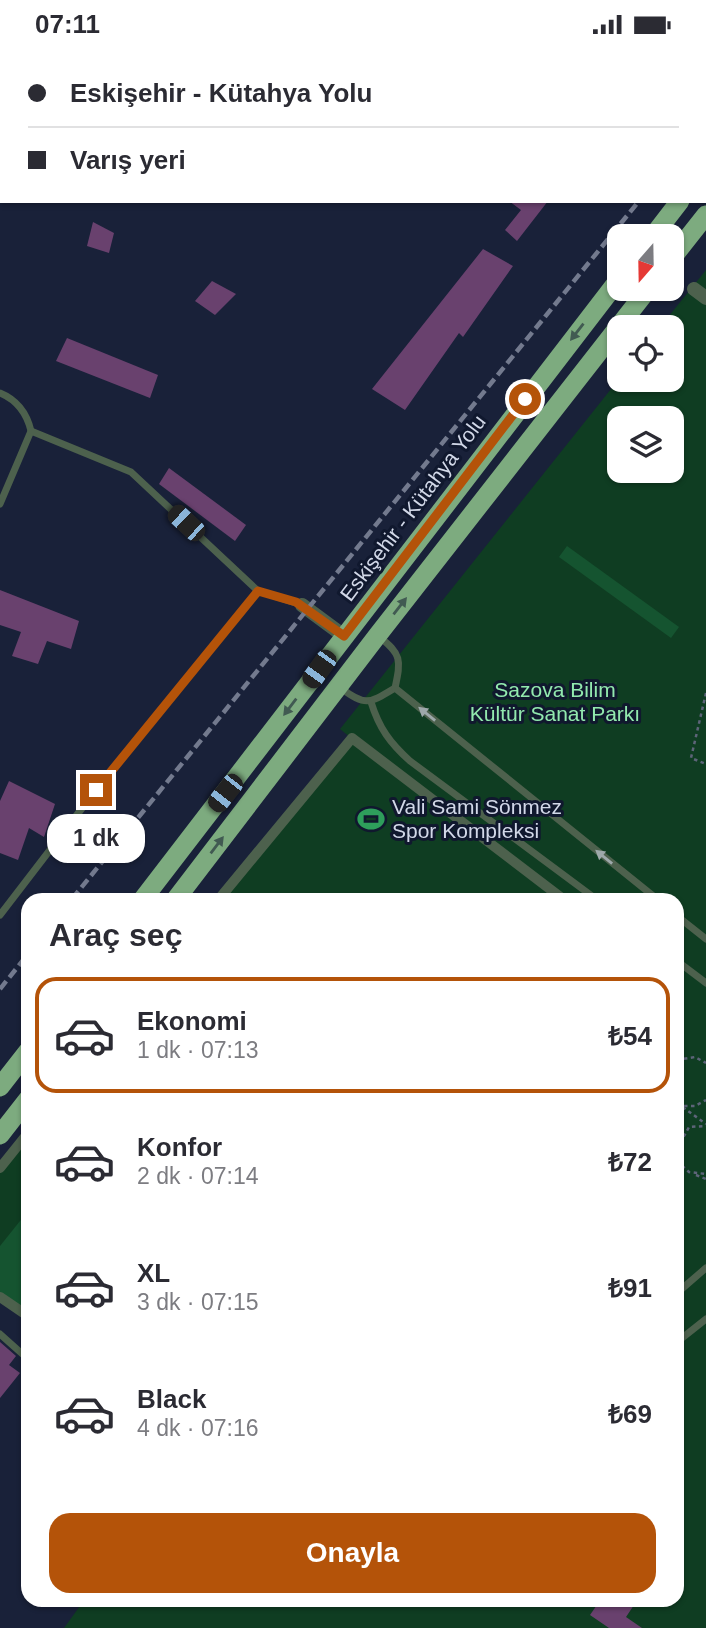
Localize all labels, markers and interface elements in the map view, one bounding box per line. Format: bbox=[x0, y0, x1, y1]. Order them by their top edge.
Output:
text: 07:11 bbox=[35, 9, 100, 39]
text: Eskişehir - Kütahya Yolu bbox=[70, 78, 372, 108]
text: Varış yeri bbox=[70, 145, 186, 175]
north arrow bbox=[607, 224, 684, 301]
map controls bbox=[607, 224, 684, 483]
button: locate bbox=[607, 315, 684, 392]
one-way arrow bbox=[571, 323, 585, 341]
route start bbox=[509, 383, 541, 415]
button: layers bbox=[607, 406, 684, 483]
street label: Eskişehir - Kütahya Yolu bbox=[335, 410, 490, 605]
car bbox=[164, 501, 209, 545]
one-way arrow bbox=[393, 597, 407, 615]
car bbox=[299, 646, 340, 692]
park label: Sazova Bilim Kültür Sanat Parkı bbox=[470, 678, 640, 725]
one-way arrow bbox=[283, 698, 298, 716]
one-way arrow bbox=[418, 707, 435, 722]
car bbox=[204, 770, 247, 816]
route end bbox=[80, 774, 112, 806]
place label: Vali Sami Sönmez Spor Kompleksi bbox=[392, 795, 562, 842]
sports icon: Vali Sami Sönmez Spor Kompleksi bbox=[356, 804, 386, 834]
callout: 1 dk bbox=[47, 815, 145, 863]
text: 1 dk bbox=[73, 825, 119, 851]
one-way arrow bbox=[210, 836, 224, 854]
one-way arrow bbox=[596, 849, 614, 864]
text: Araç seç bbox=[49, 917, 182, 953]
icon: car bbox=[53, 1004, 116, 1067]
text: Ekonomi bbox=[137, 1006, 247, 1036]
text: ₺54 bbox=[608, 1021, 652, 1051]
text: 1 dk · 07:13 bbox=[137, 1037, 258, 1063]
icon: car bbox=[53, 1130, 116, 1193]
text: Konfor bbox=[137, 1132, 222, 1162]
text: ₺72 bbox=[608, 1147, 652, 1177]
text: 2 dk · 07:14 bbox=[137, 1163, 258, 1189]
icon: car bbox=[53, 1256, 116, 1319]
text: XL bbox=[137, 1258, 170, 1288]
text: ₺91 bbox=[608, 1273, 652, 1303]
text: 3 dk · 07:15 bbox=[137, 1289, 258, 1315]
icon: car bbox=[53, 1382, 116, 1445]
text: Black bbox=[137, 1384, 206, 1414]
text: ₺69 bbox=[608, 1399, 652, 1429]
text: 4 dk · 07:16 bbox=[137, 1415, 258, 1441]
button: Onayla bbox=[49, 1513, 656, 1593]

